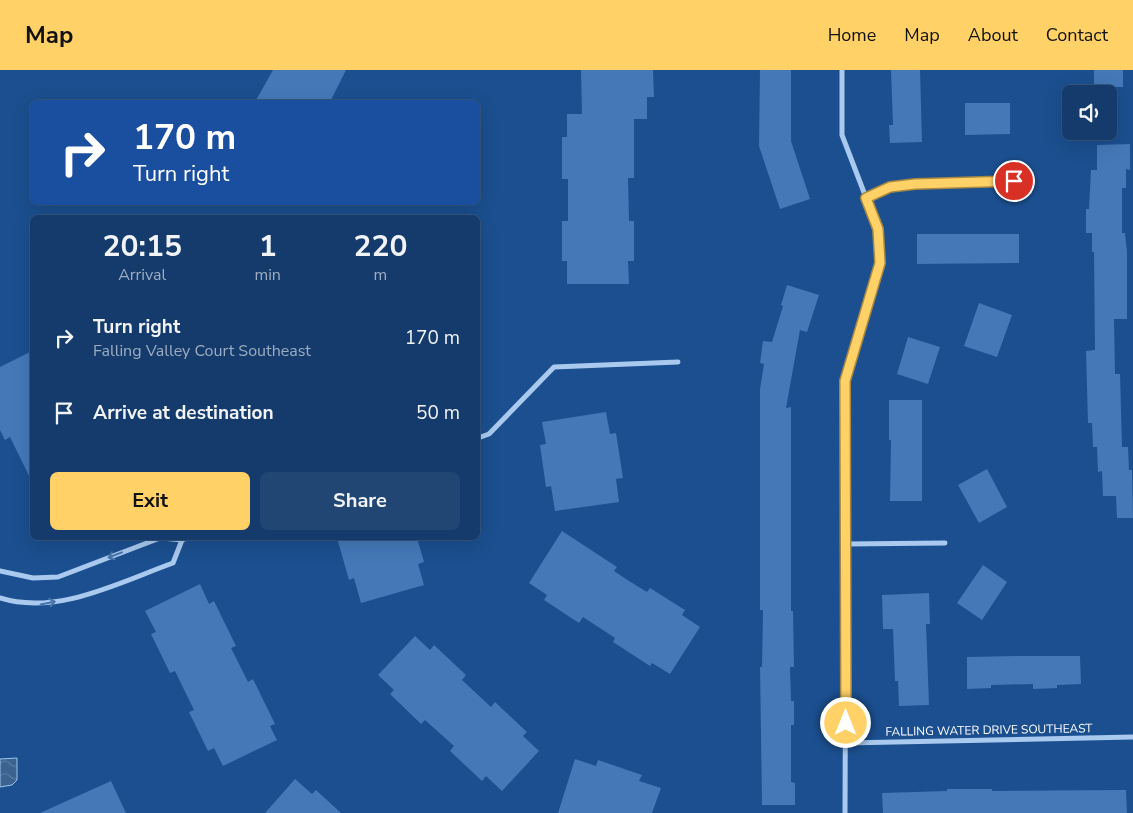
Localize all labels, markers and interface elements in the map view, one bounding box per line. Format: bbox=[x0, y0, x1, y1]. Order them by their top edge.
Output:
text: Map bbox=[25, 19, 73, 51]
text: Home bbox=[828, 23, 876, 47]
text: Map bbox=[904, 23, 940, 47]
text: About bbox=[968, 23, 1018, 47]
text: Contact bbox=[1046, 23, 1108, 47]
map controls bbox=[1062, 85, 1117, 140]
button: sound bbox=[1062, 85, 1117, 140]
text: 170 m bbox=[133, 114, 236, 161]
icon: right bbox=[50, 120, 115, 185]
text: Turn right bbox=[133, 159, 229, 189]
pin bbox=[993, 160, 1035, 202]
icon: arrive bbox=[1000, 167, 1028, 195]
text: 20:15 bbox=[103, 226, 182, 267]
text: 1 bbox=[259, 226, 277, 267]
text: 220 bbox=[353, 226, 407, 267]
text: Arrival bbox=[118, 264, 166, 286]
text: min bbox=[254, 264, 281, 286]
text: m bbox=[374, 264, 387, 286]
text: Turn right bbox=[93, 314, 180, 340]
icon: right bbox=[50, 324, 78, 352]
text: 170 m bbox=[405, 325, 460, 351]
text: Falling Valley Court Southeast bbox=[93, 340, 311, 362]
icon: arrive bbox=[50, 399, 78, 427]
text: Arrive at destination bbox=[93, 400, 274, 426]
text: 50 m bbox=[416, 400, 460, 426]
button: Exit bbox=[50, 472, 250, 530]
button: Share bbox=[260, 472, 460, 530]
one-way arrow bbox=[108, 551, 123, 560]
one-way arrow bbox=[39, 597, 55, 607]
position arrow bbox=[819, 696, 871, 748]
street label: FALLING WATER DRIVE SOUTHEAST bbox=[885, 720, 1093, 740]

